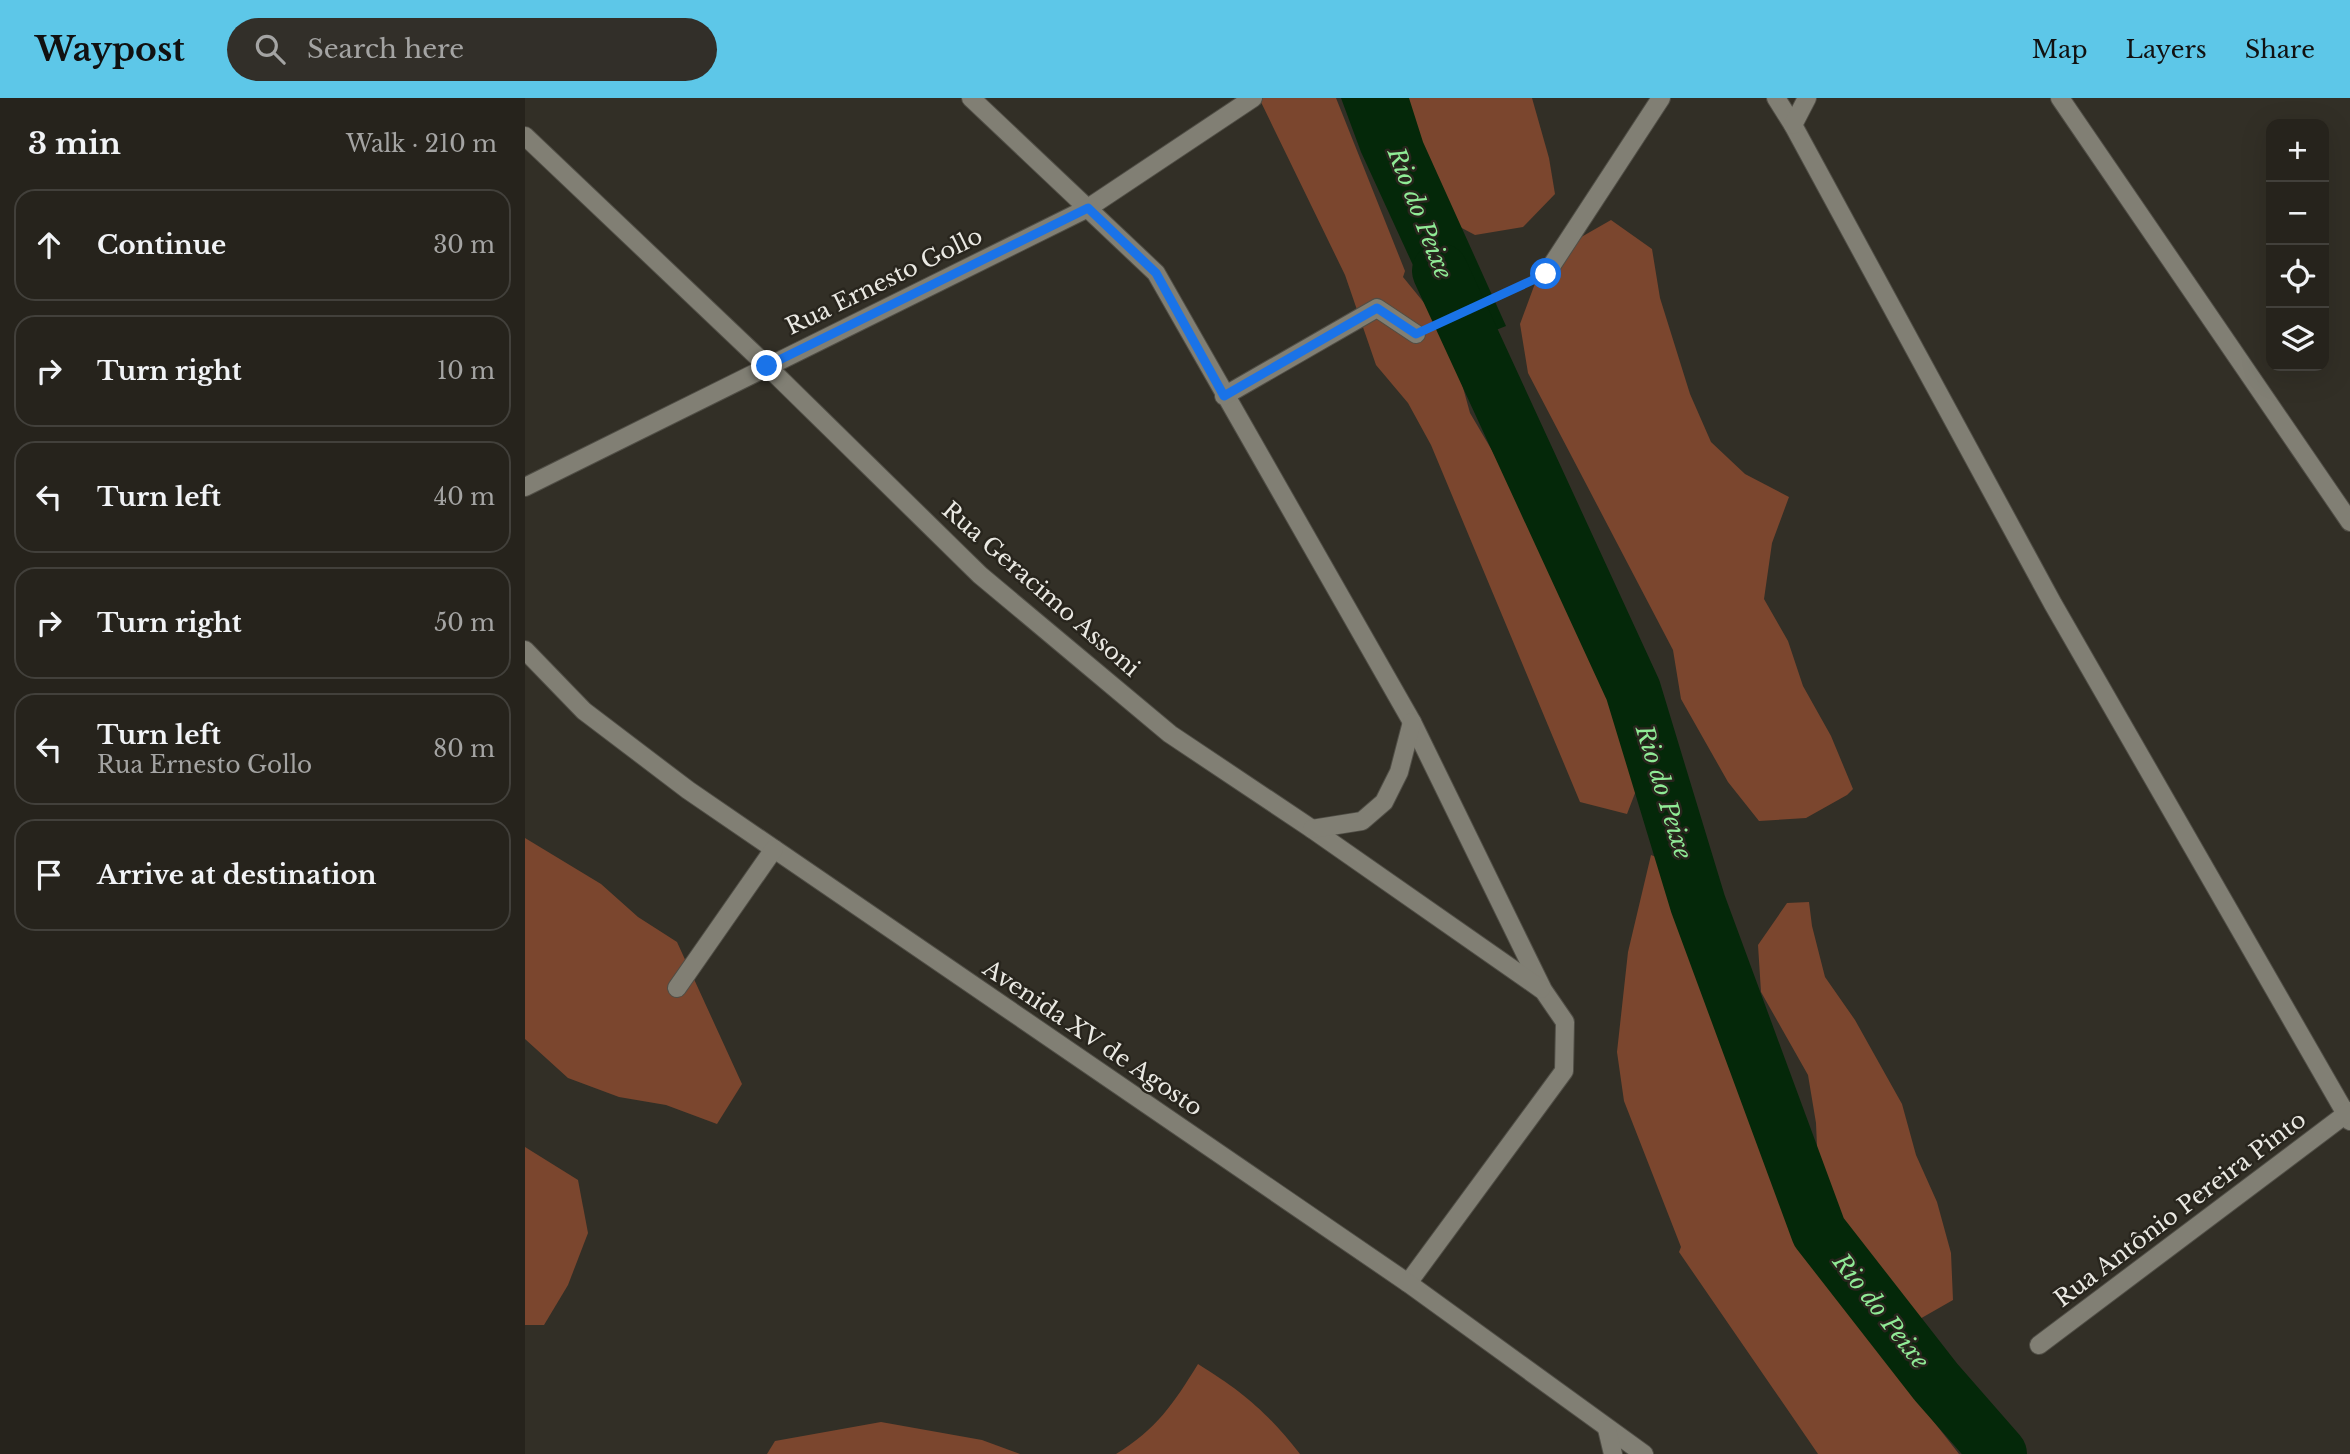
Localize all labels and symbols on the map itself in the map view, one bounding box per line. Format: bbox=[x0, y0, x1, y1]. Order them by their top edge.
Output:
water label: Rio do Peixe bbox=[1381, 142, 1458, 283]
street label: Rua Ernesto Gollo bbox=[781, 221, 987, 341]
route start bbox=[1530, 258, 1561, 289]
route end bbox=[751, 350, 782, 381]
street label: Rua Geracimo Assoni bbox=[937, 496, 1146, 682]
water label: Rio do Peixe bbox=[1630, 721, 1698, 863]
street label: Avenida XV de Agosto bbox=[977, 954, 1208, 1122]
street label: Rua Antônio Pereira Pinto bbox=[2049, 1105, 2311, 1313]
water label: Rio do Peixe bbox=[1826, 1247, 1935, 1375]

